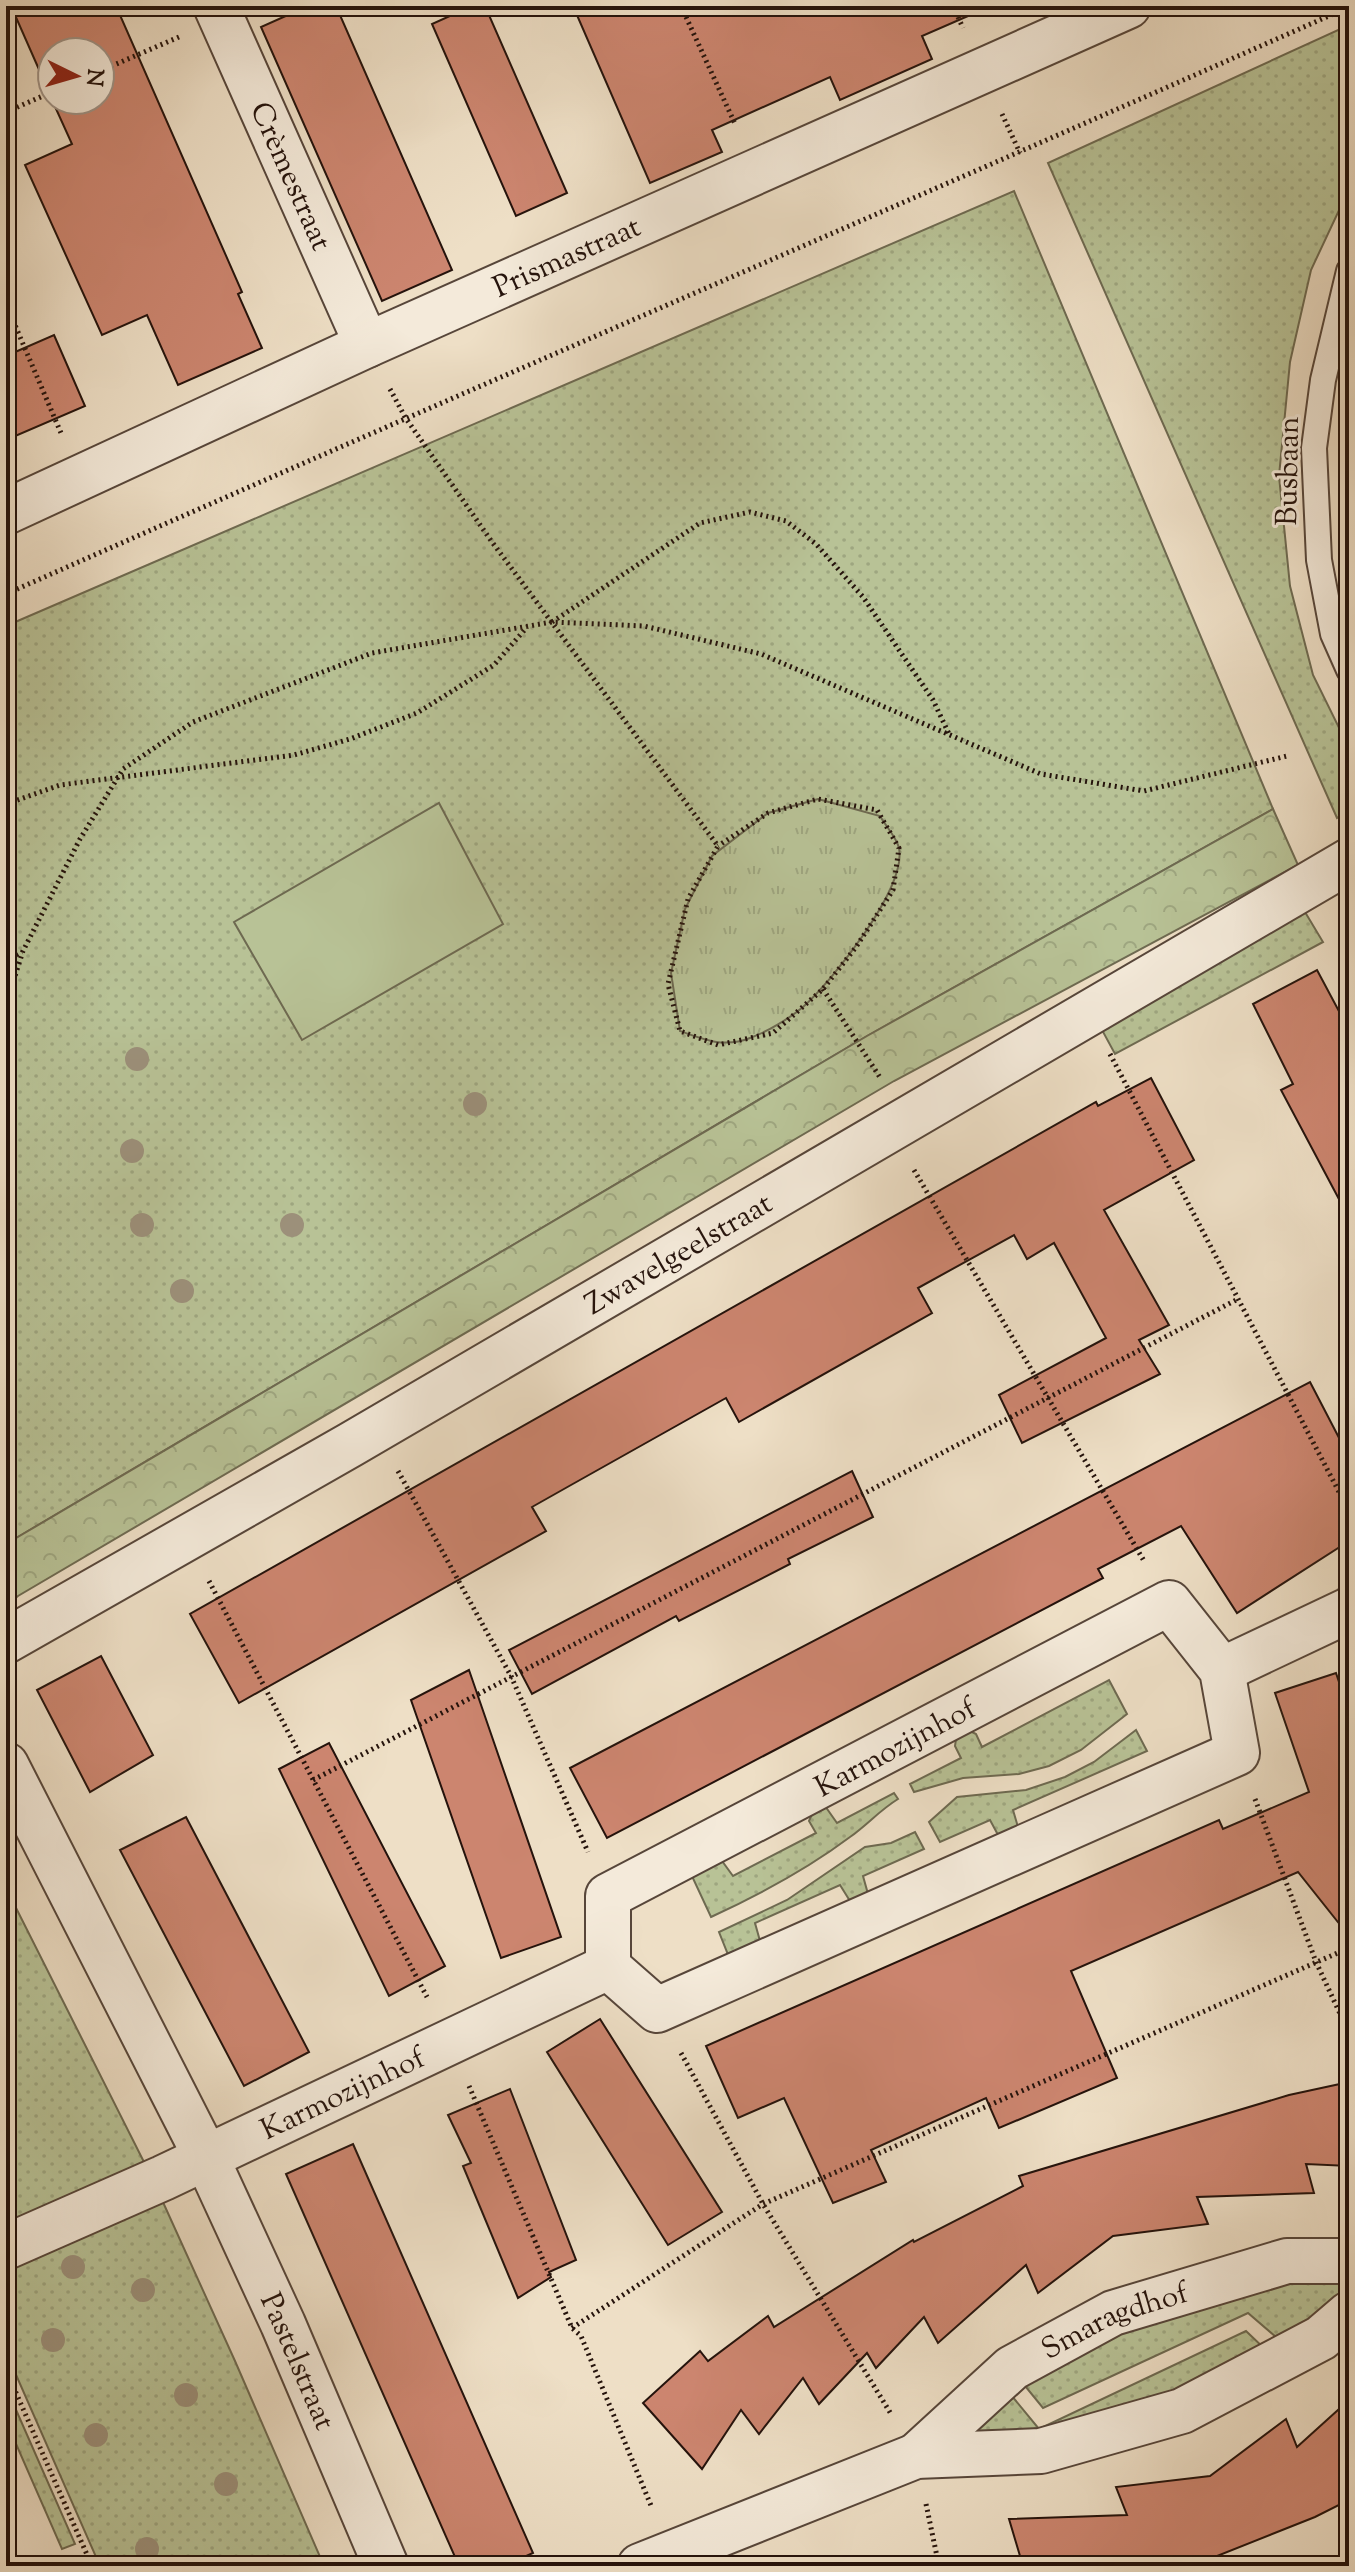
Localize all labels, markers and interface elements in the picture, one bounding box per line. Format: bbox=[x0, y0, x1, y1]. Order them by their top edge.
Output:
north arrow bbox=[36, 36, 116, 116]
text: N bbox=[76, 67, 110, 88]
street label: Crèmestraat bbox=[238, 96, 341, 258]
street label: Prismastraat bbox=[487, 207, 648, 310]
street label: Busbaan bbox=[1267, 416, 1312, 526]
street label: Zwavelgeelstraat bbox=[578, 1184, 781, 1327]
street label: Karmozijnhof bbox=[808, 1688, 986, 1810]
street label: Karmozijnhof bbox=[254, 2037, 434, 2153]
street label: Smaragdhof bbox=[1034, 2272, 1195, 2372]
street label: Pastelstraat bbox=[247, 2286, 345, 2437]

